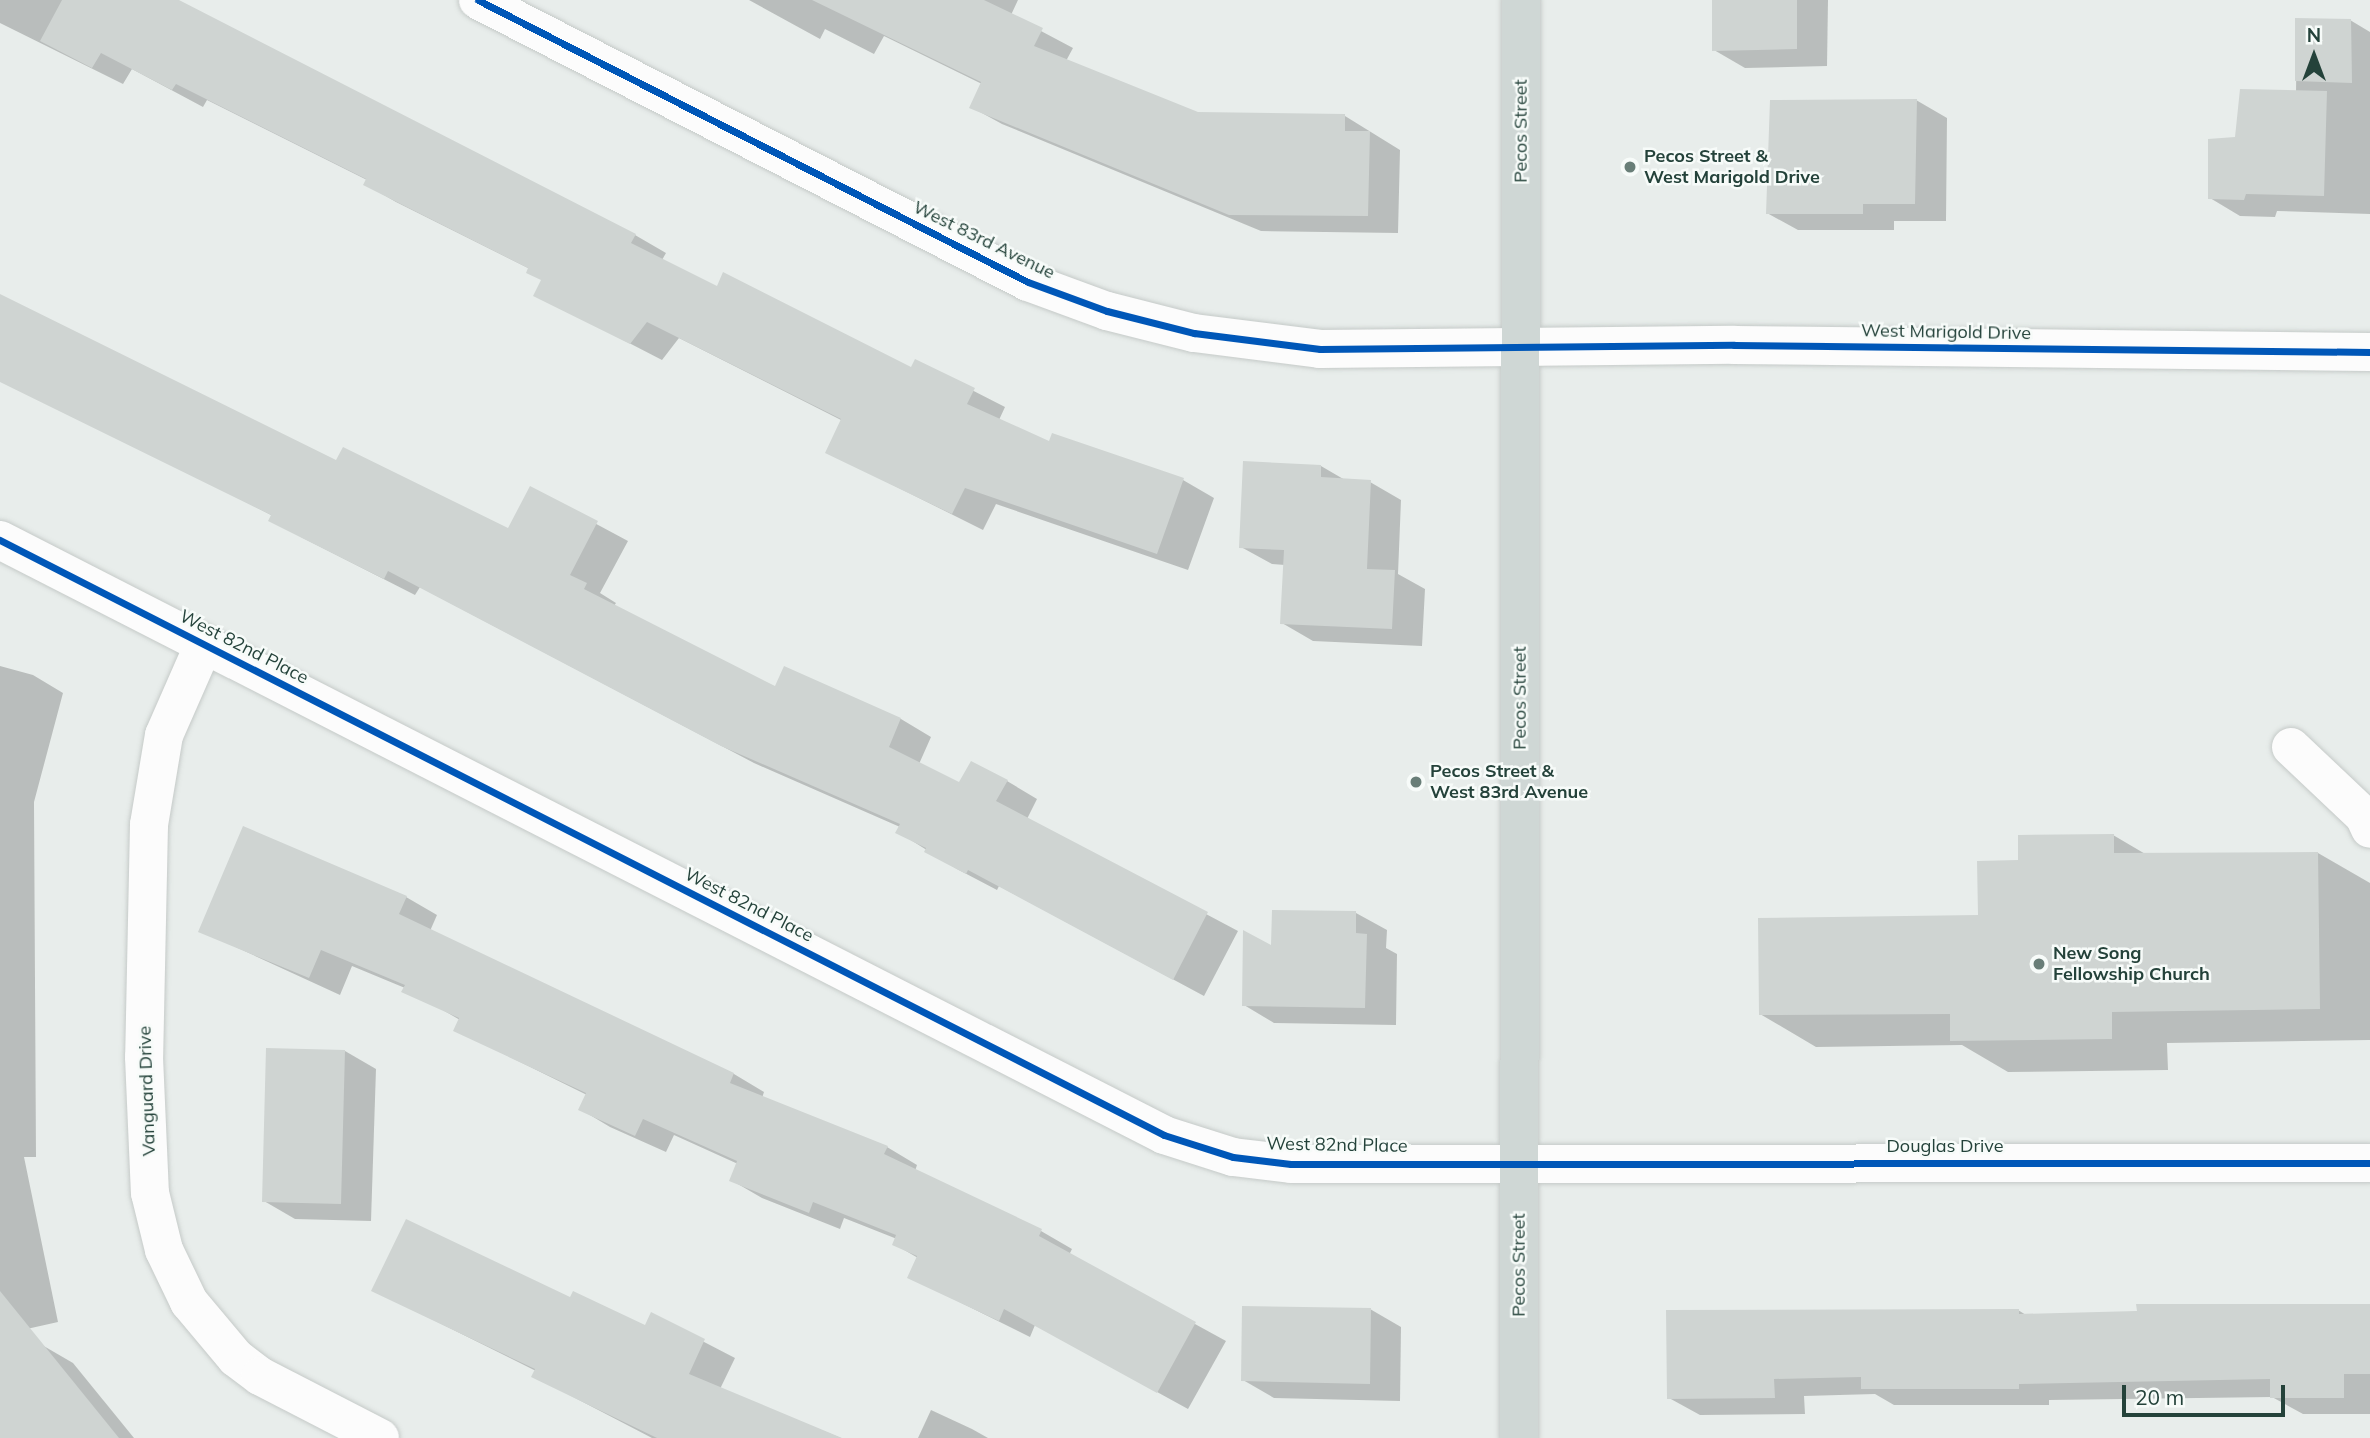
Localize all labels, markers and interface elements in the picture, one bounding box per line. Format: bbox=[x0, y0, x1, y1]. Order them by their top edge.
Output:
north arrow bbox=[2279, 21, 2349, 91]
text: N bbox=[2307, 23, 2321, 47]
street label: Pecos Street bbox=[1510, 79, 1532, 183]
place label: Pecos Street & West Marigold Drive bbox=[1644, 146, 1820, 188]
marker: Pecos Street & West Marigold Drive bbox=[1622, 159, 1638, 175]
street label: West 83rd Avenue bbox=[910, 196, 1058, 284]
street label: West Marigold Drive bbox=[1861, 320, 2031, 344]
street label: West 82nd Place bbox=[176, 605, 312, 689]
street label: Pecos Street bbox=[1509, 646, 1531, 750]
place label: Pecos Street & West 83rd Avenue bbox=[1430, 761, 1588, 804]
marker: Pecos Street & West 83rd Avenue bbox=[1408, 774, 1424, 790]
street label: West 82nd Place bbox=[681, 863, 817, 947]
place label: New Song Fellowship Church bbox=[2053, 943, 2210, 986]
marker: New Song Fellowship Church bbox=[2031, 956, 2047, 972]
street label: Vanguard Drive bbox=[134, 1026, 160, 1156]
street label: West 82nd Place bbox=[1266, 1133, 1408, 1157]
street label: Douglas Drive bbox=[1886, 1135, 2004, 1157]
street label: Pecos Street bbox=[1508, 1213, 1530, 1317]
scale bar bbox=[2125, 1372, 2288, 1416]
text: 20 m bbox=[2135, 1384, 2184, 1410]

